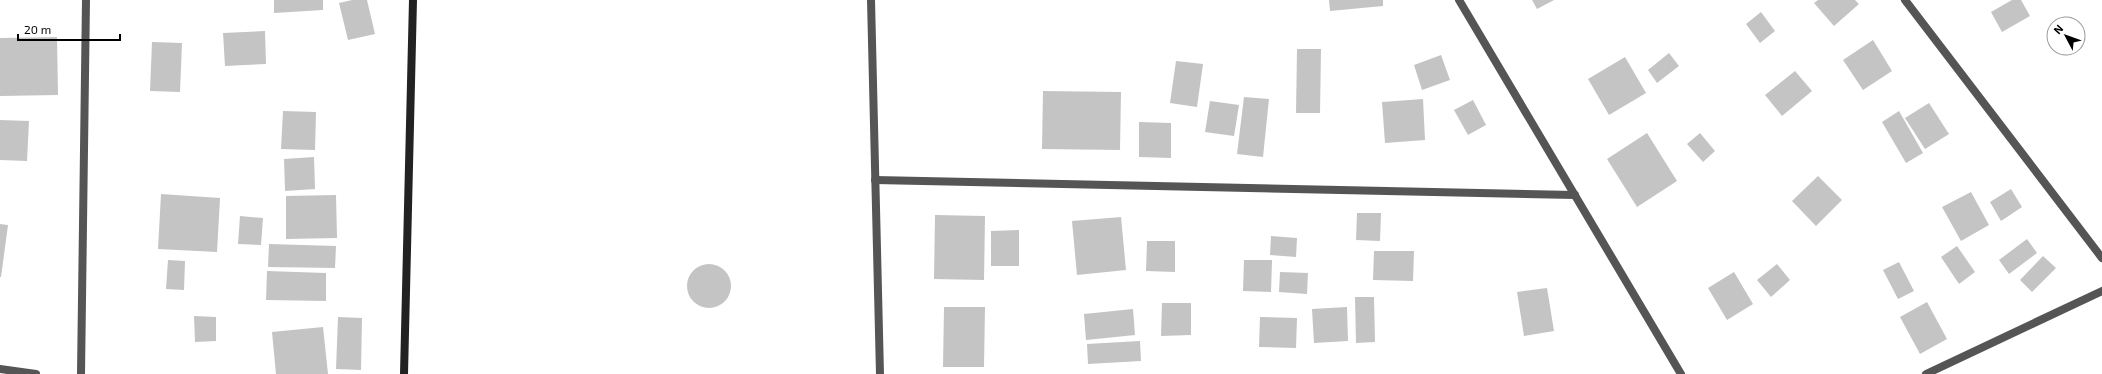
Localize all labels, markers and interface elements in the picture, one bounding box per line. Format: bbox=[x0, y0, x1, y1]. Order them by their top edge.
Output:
scale bar bbox=[18, 16, 120, 42]
north arrow bbox=[2046, 16, 2086, 56]
text: 20 m bbox=[24, 22, 51, 36]
text: N bbox=[2051, 22, 2066, 36]

